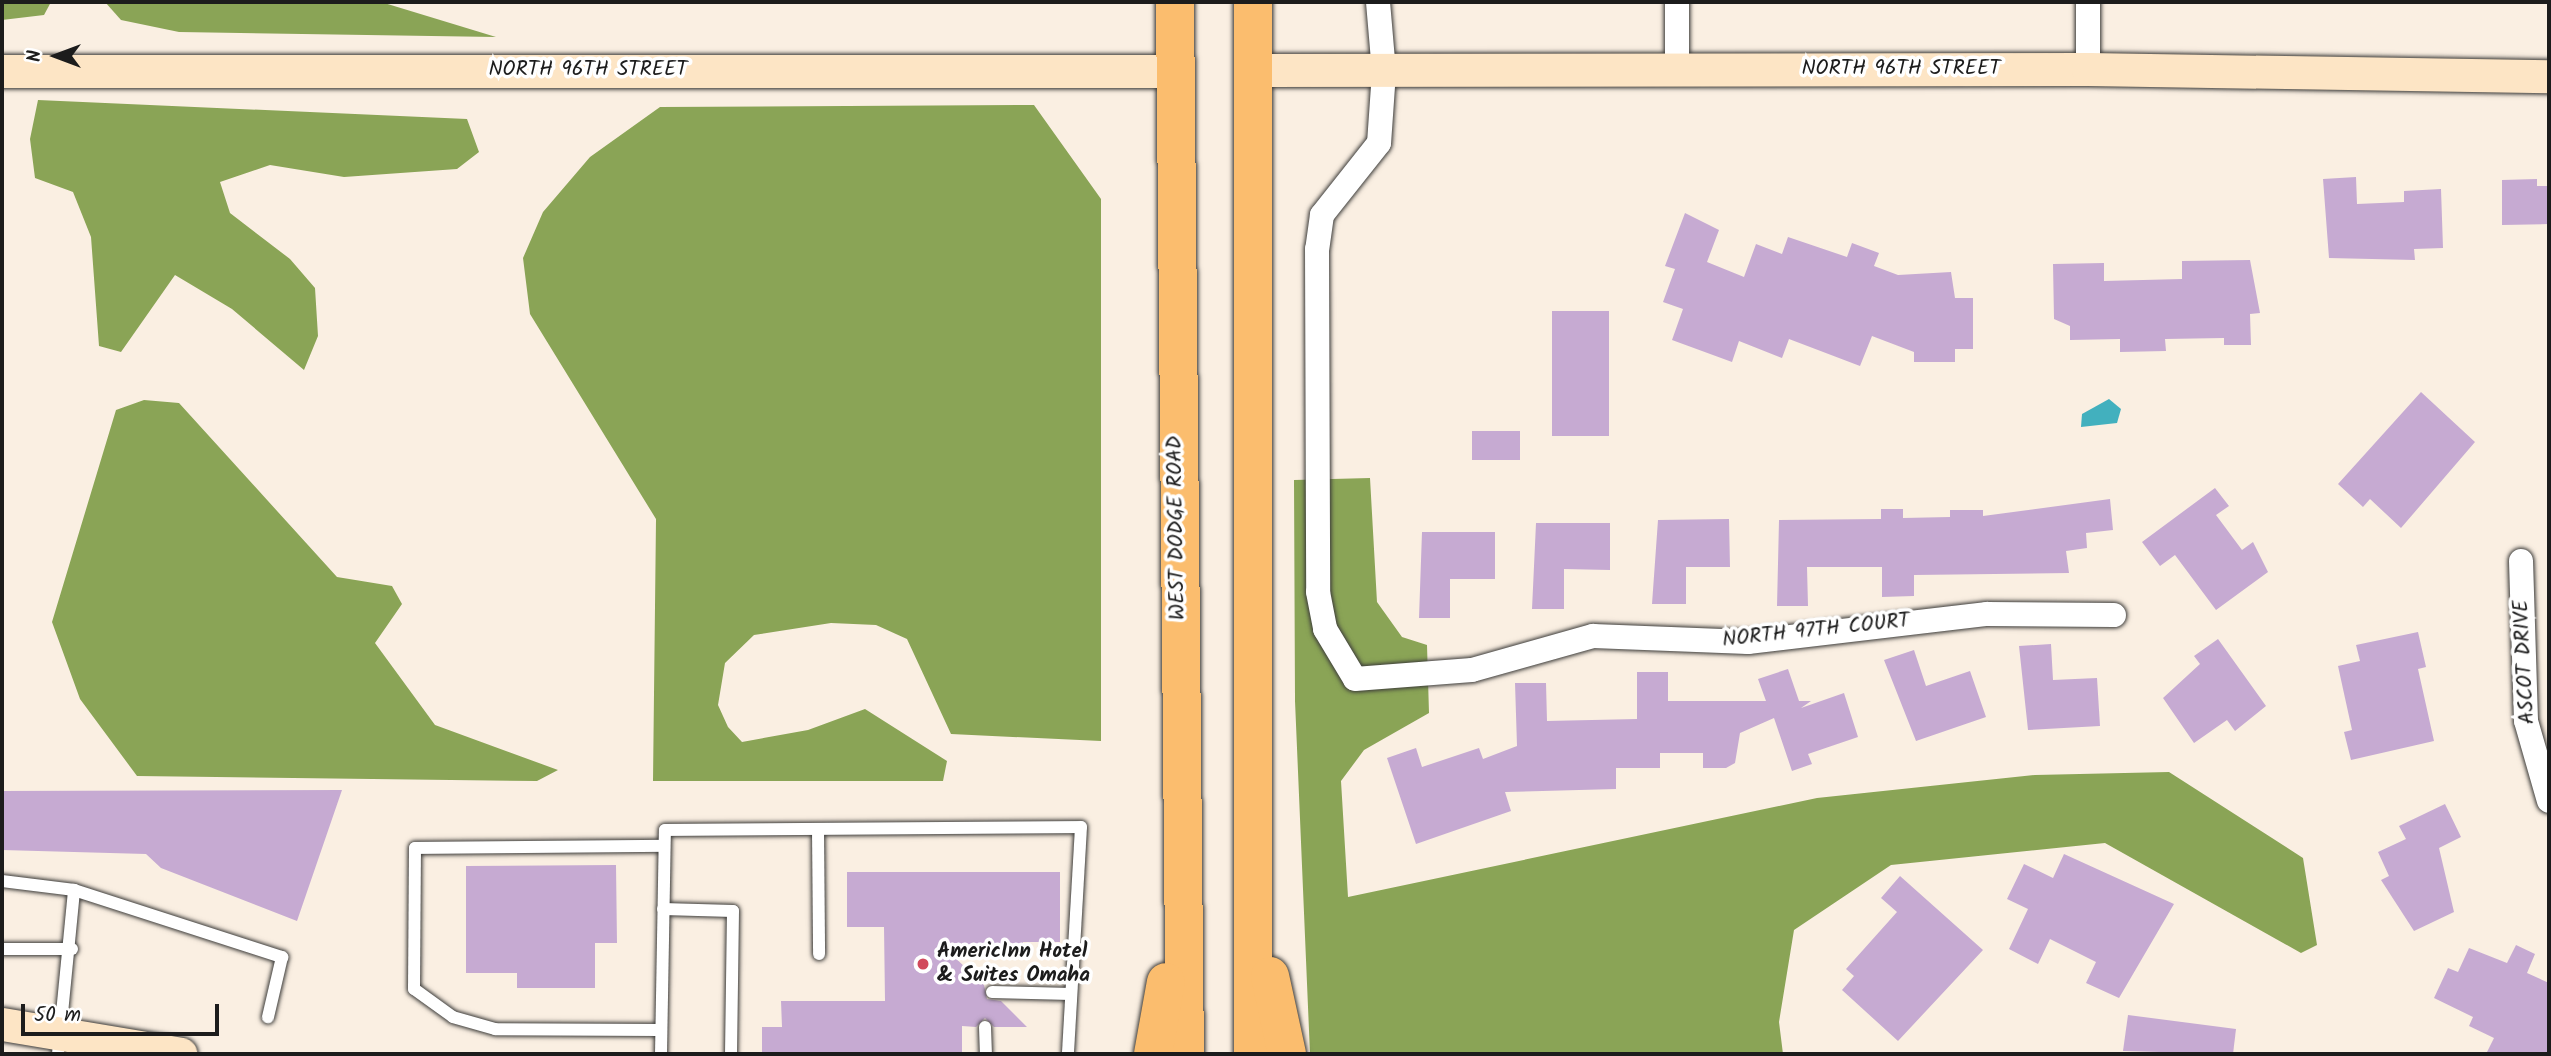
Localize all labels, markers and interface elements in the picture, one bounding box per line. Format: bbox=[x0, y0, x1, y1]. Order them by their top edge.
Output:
north arrow bbox=[21, 21, 91, 91]
text: N bbox=[20, 50, 50, 62]
street label: NORTH 96TH STREET bbox=[1801, 56, 2001, 82]
street label: NORTH 96TH STREET bbox=[488, 57, 688, 83]
street label: WEST DODGE ROAD bbox=[1163, 436, 1191, 620]
street label: ASCOT DRIVE bbox=[2509, 599, 2541, 725]
street label: NORTH 97TH COURT bbox=[1721, 609, 1911, 653]
place label: AmericInn Hotel & Suites Omaha bbox=[937, 939, 1090, 989]
marker: AmericInn Hotel & Suites Omaha bbox=[915, 956, 931, 972]
scale bar bbox=[24, 990, 222, 1034]
text: 50 m bbox=[34, 999, 81, 1032]

